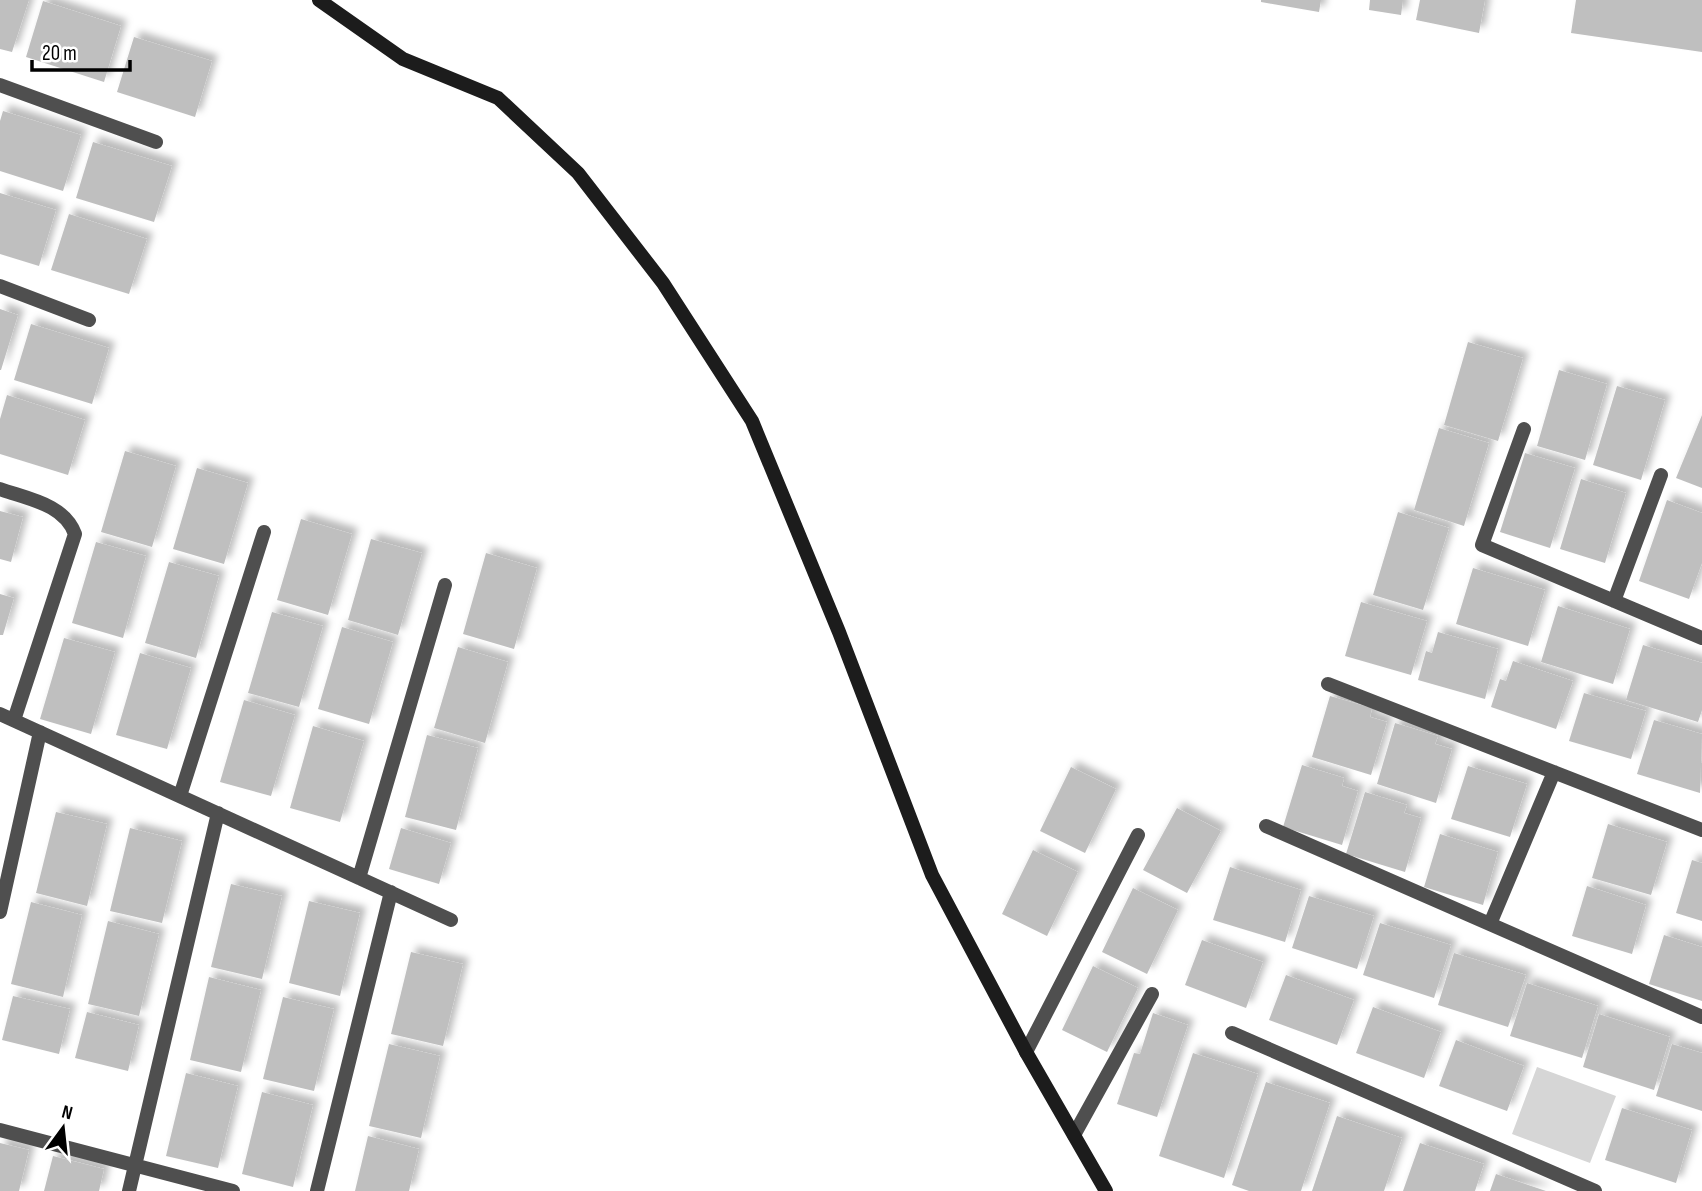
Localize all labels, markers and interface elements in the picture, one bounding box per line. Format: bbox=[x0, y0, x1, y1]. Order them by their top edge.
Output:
scale bar bbox=[32, 28, 130, 72]
text: 20 m bbox=[42, 41, 77, 66]
north arrow bbox=[28, 1093, 98, 1163]
text: N bbox=[59, 1101, 75, 1125]

